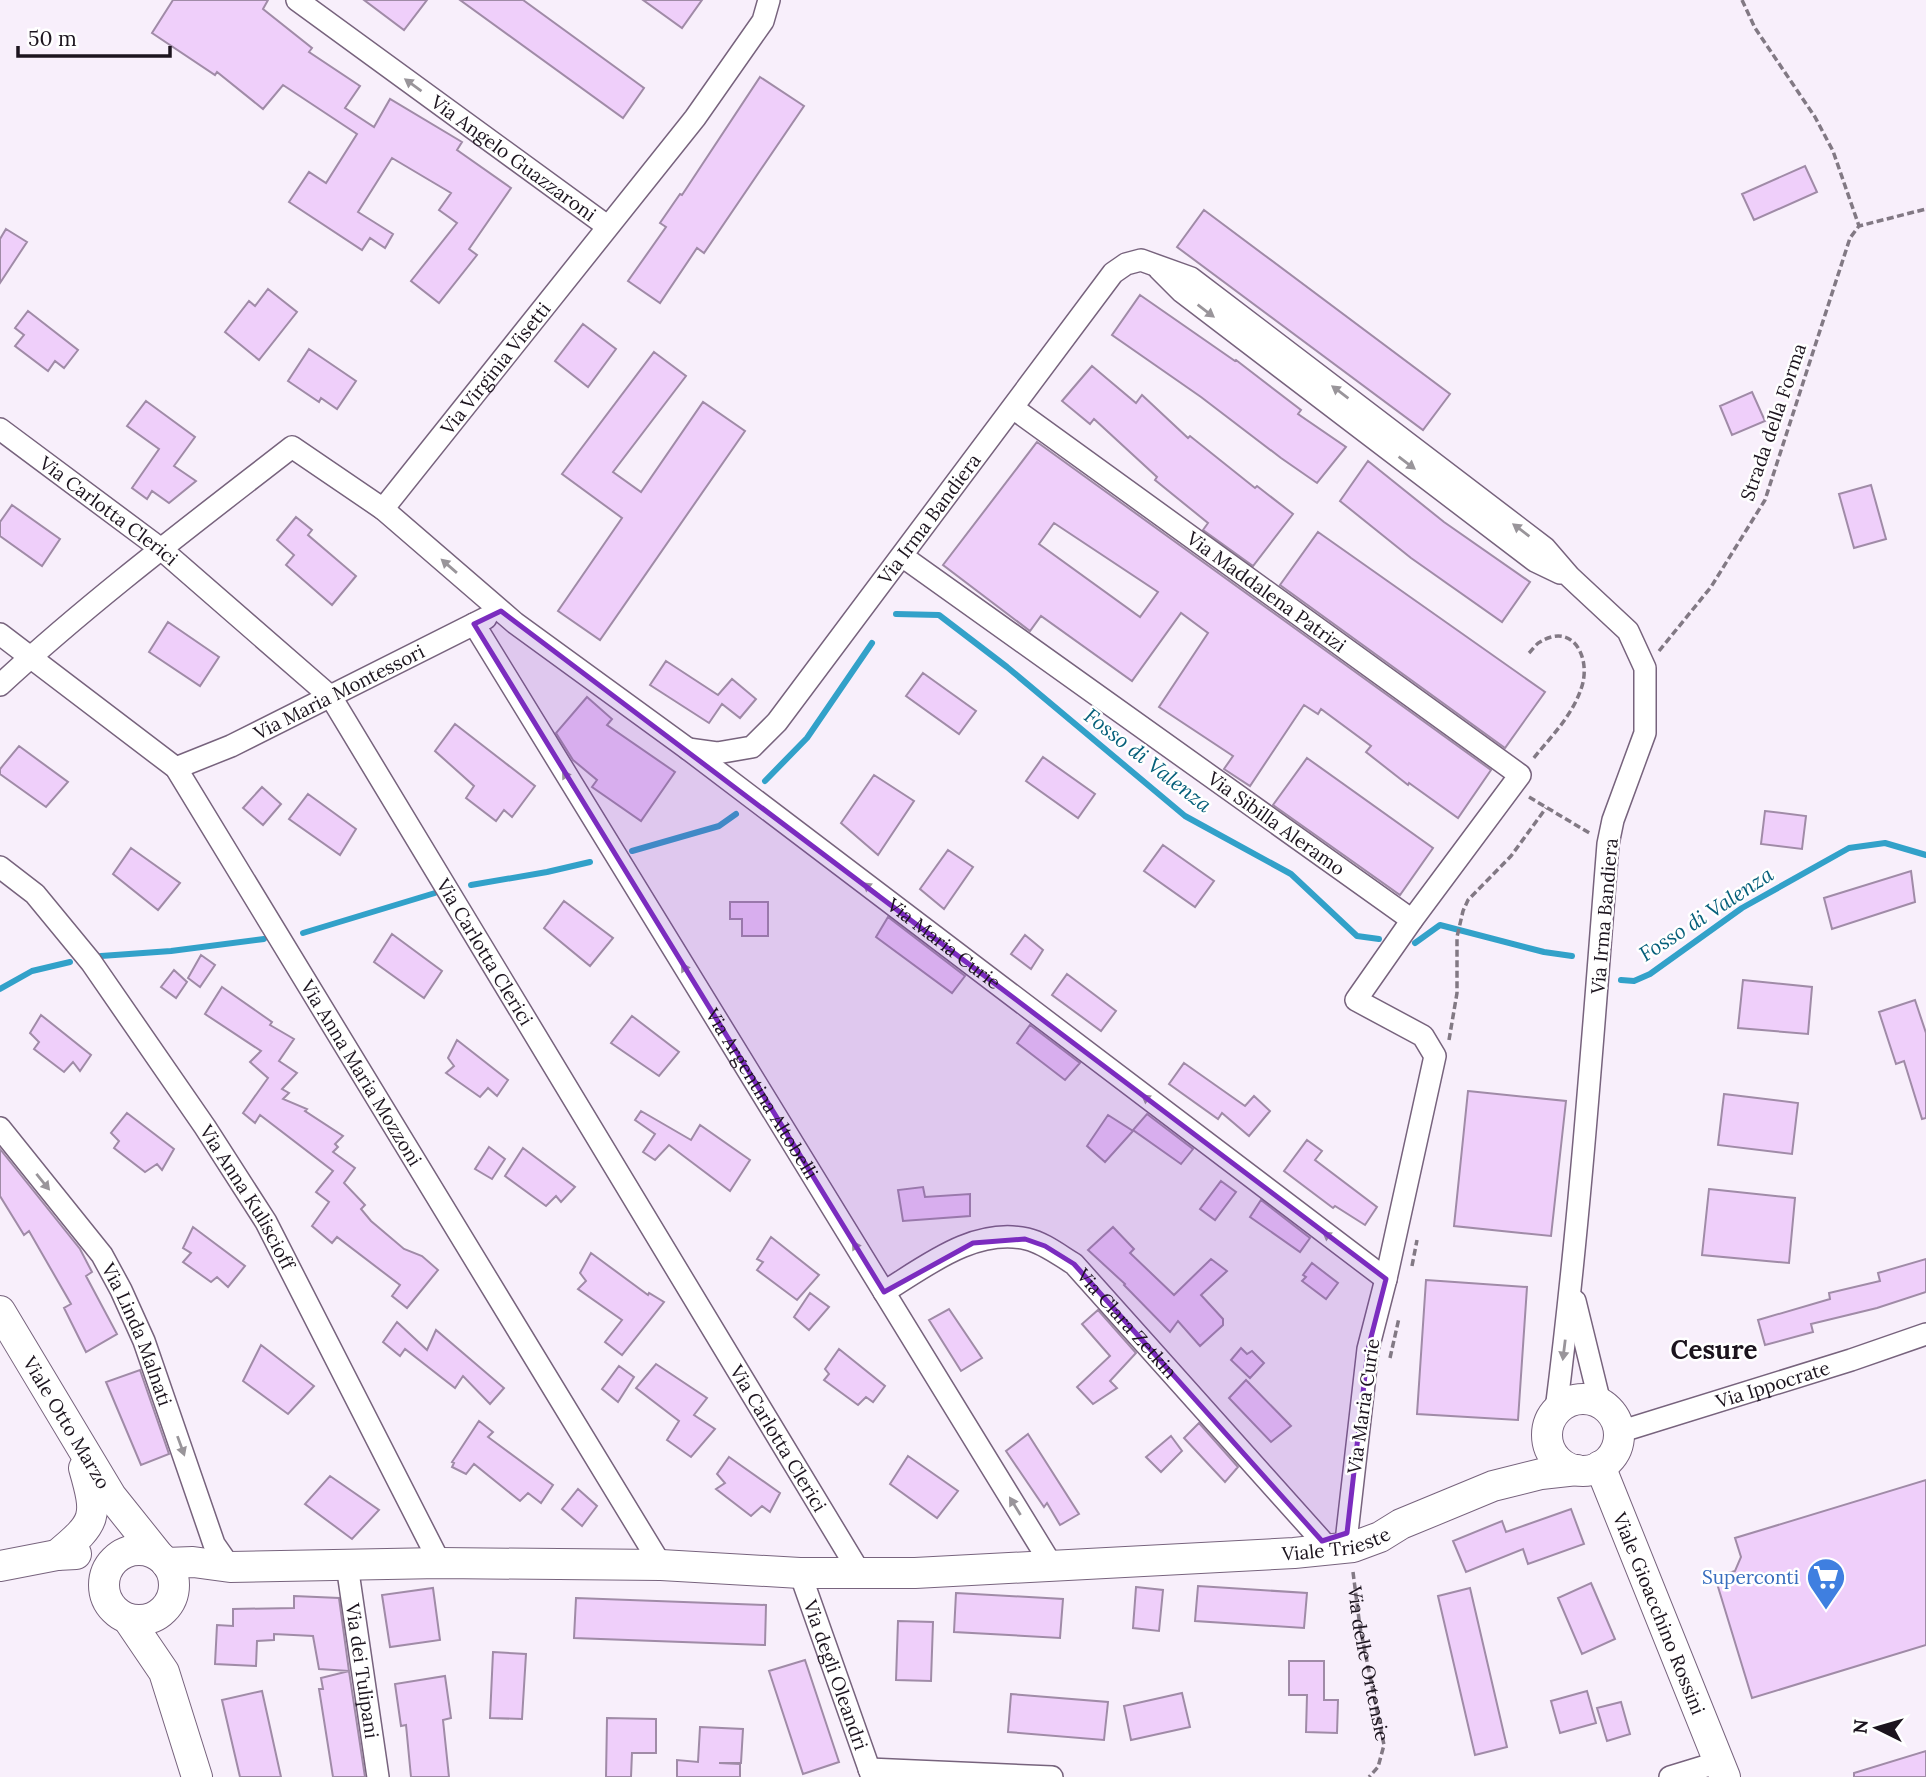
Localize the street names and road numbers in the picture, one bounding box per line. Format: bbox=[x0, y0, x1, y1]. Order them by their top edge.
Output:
street label: Via Angelo Guazzaroni bbox=[425, 89, 601, 226]
street label: Via Virginia Visetti bbox=[435, 297, 555, 440]
street label: Strada della Forma bbox=[1735, 340, 1811, 504]
street label: Via Irma Bandiera bbox=[872, 449, 986, 589]
street label: Via Carlotta Clerici bbox=[34, 450, 183, 570]
street label: Via Maddalena Patrizi bbox=[1181, 525, 1351, 657]
street label: Via Maria Montessori bbox=[249, 639, 428, 745]
street label: Via Sibilla Aleramo bbox=[1202, 765, 1350, 880]
street label: Via Irma Bandiera bbox=[1585, 837, 1623, 996]
street label: Via Carlotta Clerici bbox=[431, 873, 538, 1030]
street label: Via Maria Curie bbox=[882, 892, 1006, 994]
street label: Via Anna Maria Mozzoni bbox=[295, 975, 427, 1170]
street label: Via Argentina Altobelli bbox=[700, 1003, 824, 1183]
street label: Via Anna Kuliscioff bbox=[194, 1119, 301, 1275]
street label: Via Linda Malnati bbox=[96, 1258, 177, 1409]
street label: Via Clara Zetkin bbox=[1071, 1263, 1183, 1383]
street label: Via Maria Curie bbox=[1341, 1337, 1384, 1476]
street label: Viale Otto Marzo bbox=[17, 1351, 116, 1493]
street label: Via Ippocrate bbox=[1712, 1355, 1833, 1413]
street label: Via Carlotta Clerici bbox=[725, 1359, 832, 1516]
street label: Viale Gioacchino Rossini bbox=[1608, 1508, 1711, 1718]
street label: Viale Trieste bbox=[1280, 1522, 1395, 1566]
street label: Via delle Ortensie bbox=[1343, 1584, 1395, 1743]
street label: Via degli Oleandri bbox=[798, 1596, 873, 1753]
street label: Via dei Tulipani bbox=[341, 1601, 384, 1740]

